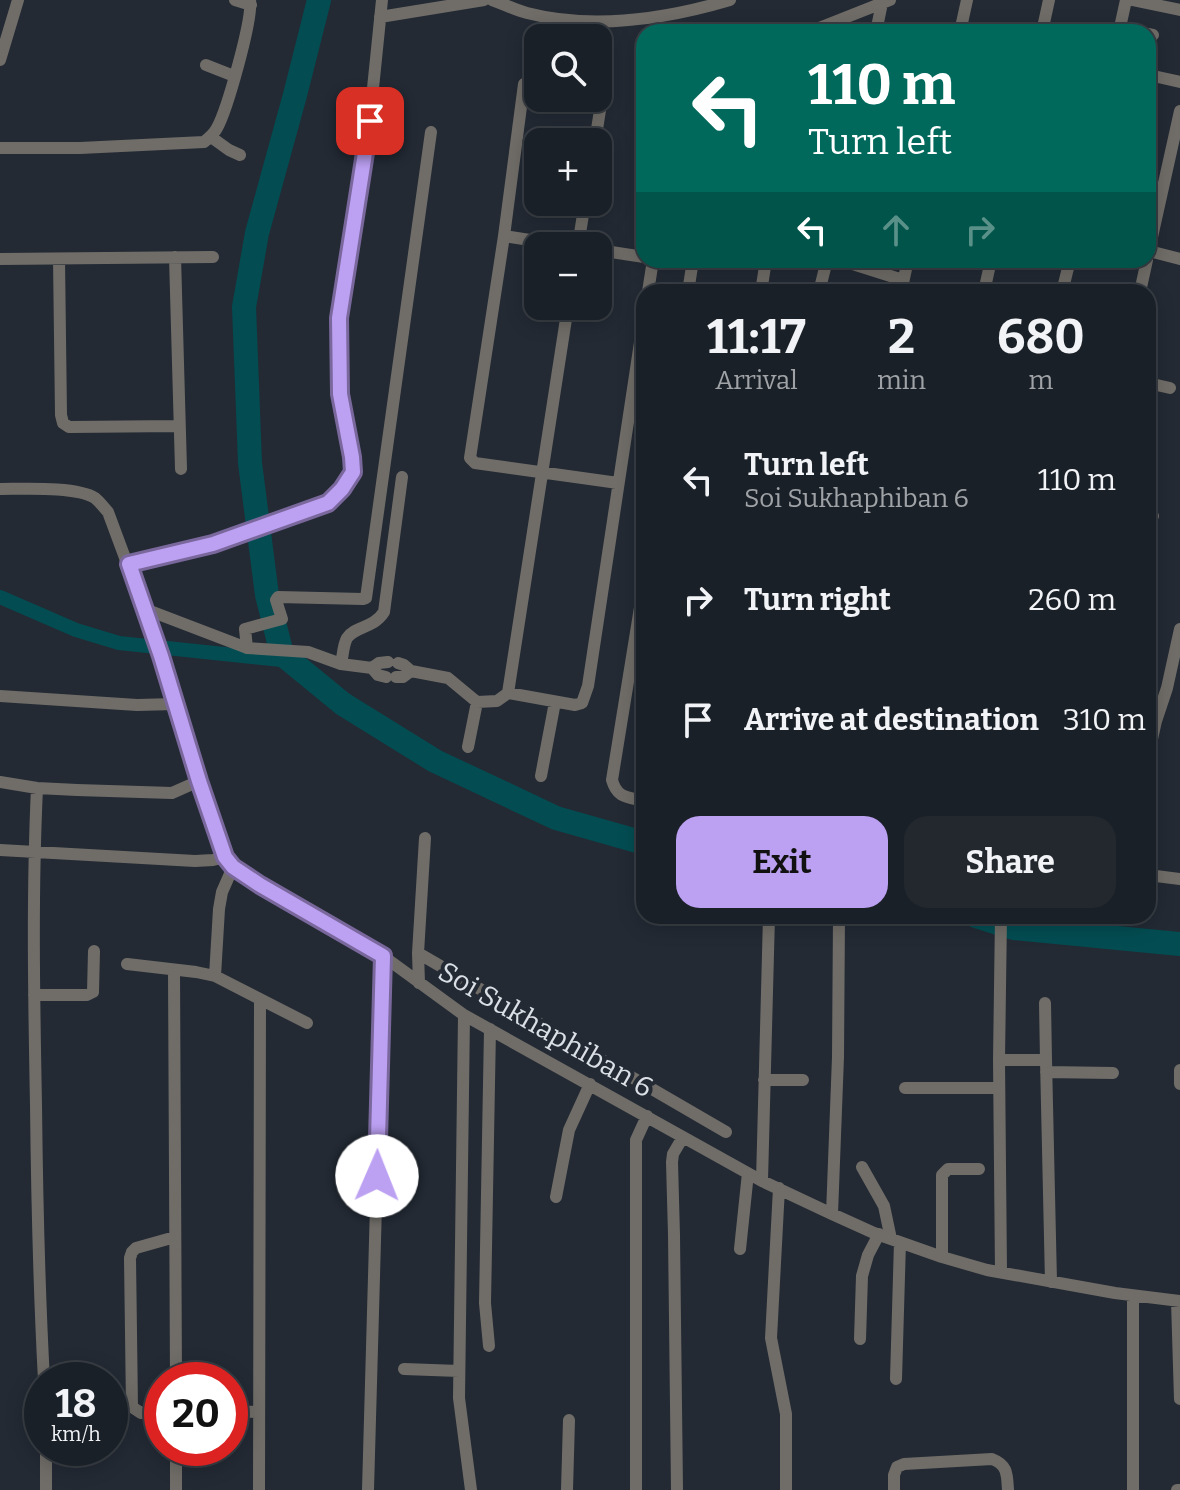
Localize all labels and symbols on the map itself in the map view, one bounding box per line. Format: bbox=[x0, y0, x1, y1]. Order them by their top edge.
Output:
pin bbox=[336, 87, 404, 155]
street label: Soi Sukhaphiban 6 bbox=[433, 955, 659, 1104]
position arrow bbox=[335, 1134, 419, 1218]
speed limit sign: 20 bbox=[144, 1362, 248, 1466]

